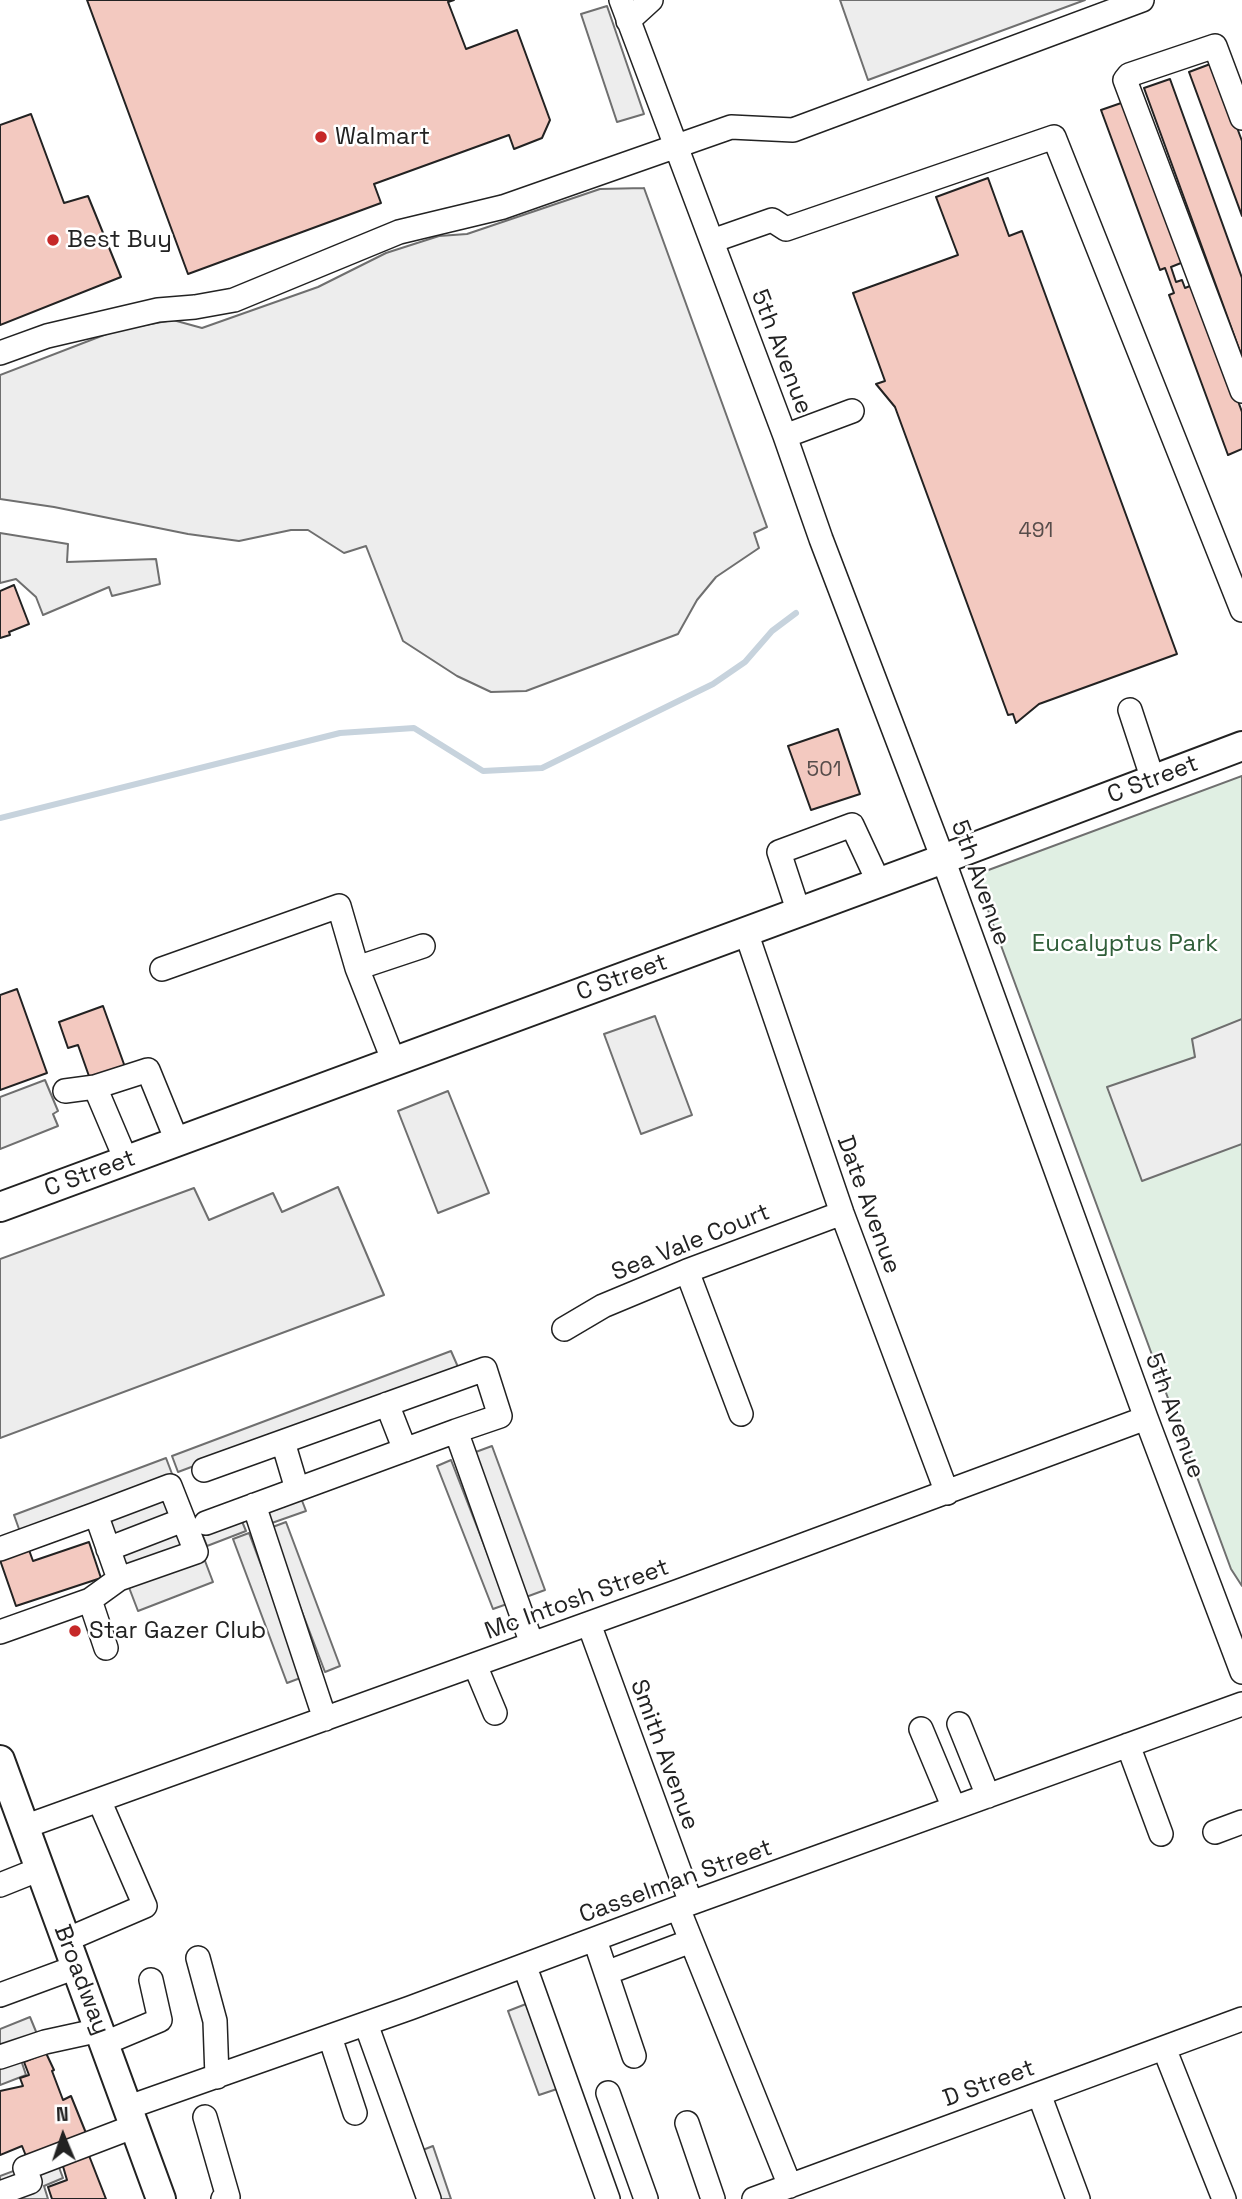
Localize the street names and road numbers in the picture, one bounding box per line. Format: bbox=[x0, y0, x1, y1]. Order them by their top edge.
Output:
street label: 5th Avenue bbox=[744, 286, 818, 418]
street label: C Street bbox=[1104, 750, 1202, 810]
street label: 5th Avenue bbox=[944, 816, 1016, 950]
street label: C Street bbox=[572, 948, 672, 1008]
street label: Date Avenue bbox=[830, 1132, 906, 1278]
street label: C Street bbox=[40, 1144, 140, 1204]
street label: Sea Vale Court bbox=[608, 1198, 774, 1288]
street label: 5th Avenue bbox=[1138, 1349, 1210, 1483]
street label: Mc Intosh Street bbox=[481, 1553, 673, 1647]
street label: Smith Avenue bbox=[623, 1676, 705, 1834]
street label: Casselman Street bbox=[576, 1834, 776, 1930]
street label: Broadway bbox=[47, 1921, 115, 2039]
street label: D Street bbox=[939, 2054, 1039, 2114]

